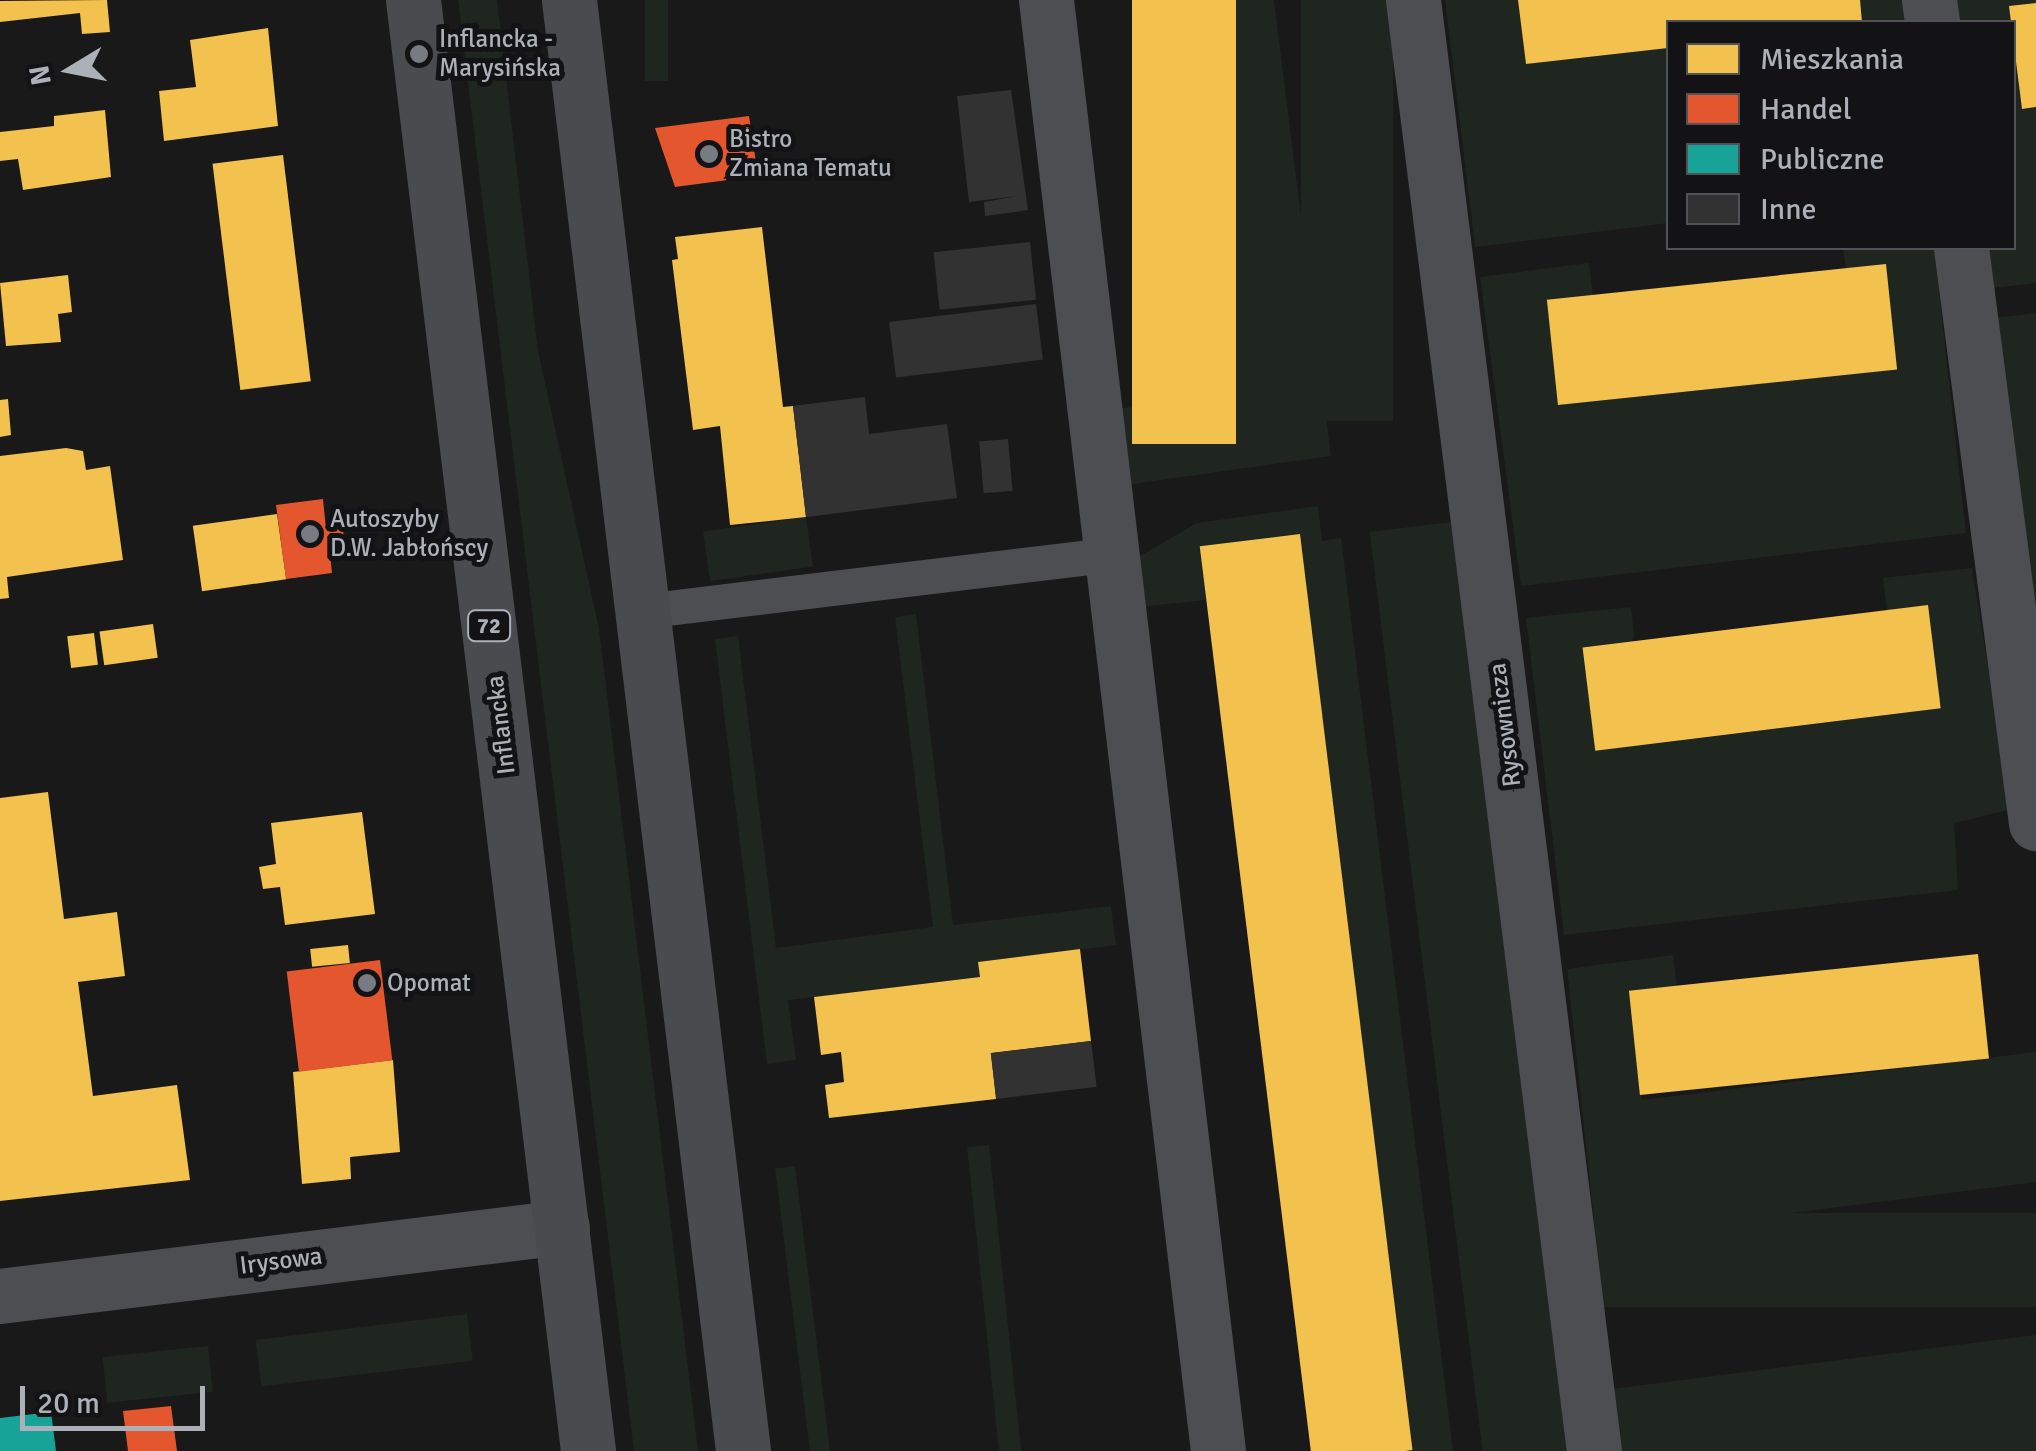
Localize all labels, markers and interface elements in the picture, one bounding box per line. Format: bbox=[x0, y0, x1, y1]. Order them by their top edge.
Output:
north arrow bbox=[20, 20, 120, 120]
legend bbox=[1666, 20, 2016, 250]
place label: Inflancka - Marysińska bbox=[439, 25, 561, 84]
text: Mieszkania bbox=[1760, 41, 1904, 78]
marker: Inflancka - Marysińska bbox=[408, 43, 430, 65]
text: N bbox=[22, 63, 59, 88]
text: Handel bbox=[1760, 91, 1852, 128]
place label: Bistro Zmiana Tematu bbox=[729, 125, 892, 184]
text: Publiczne bbox=[1760, 141, 1885, 178]
marker: Bistro Zmiana Tematu bbox=[698, 143, 720, 165]
text: Inne bbox=[1760, 191, 1817, 228]
place label: Autoszyby D.W. Jabłońscy bbox=[330, 505, 488, 564]
marker: Autoszyby D.W. Jabłońscy bbox=[299, 523, 321, 545]
road number: 72 bbox=[466, 609, 512, 643]
street label: Rysownicza bbox=[1483, 661, 1527, 789]
street label: Inflancka bbox=[480, 674, 522, 776]
place label: Opomat bbox=[387, 968, 471, 998]
marker: Opomat bbox=[356, 972, 378, 994]
street label: Irysowa bbox=[238, 1241, 324, 1281]
scale bar bbox=[25, 1366, 210, 1428]
text: 20 m bbox=[37, 1385, 100, 1422]

